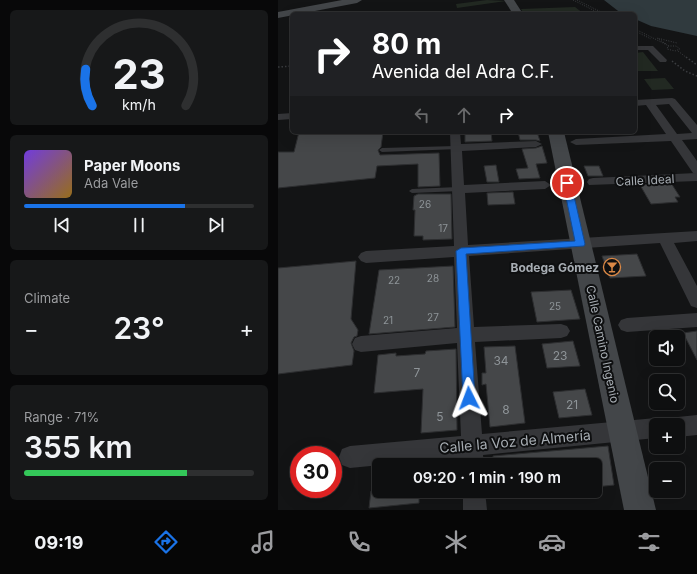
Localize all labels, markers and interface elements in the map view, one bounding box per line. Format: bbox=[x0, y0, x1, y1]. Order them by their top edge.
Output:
text: 80 m bbox=[372, 27, 441, 61]
icon: right bbox=[306, 28, 358, 80]
text: 23 bbox=[112, 48, 166, 98]
text: Avenida del Adra C.F. bbox=[372, 61, 555, 82]
text: km/h bbox=[122, 95, 156, 112]
icon: left bbox=[411, 104, 433, 126]
icon: ahead bbox=[453, 104, 475, 126]
icon: right bbox=[495, 104, 517, 126]
text: Paper Moons bbox=[84, 156, 180, 175]
pin bbox=[550, 166, 584, 200]
street label: Calle Ideal bbox=[615, 171, 675, 189]
icon: arrive bbox=[556, 172, 578, 194]
text: Ada Vale bbox=[84, 175, 138, 191]
house number: 26 bbox=[419, 198, 431, 210]
icon: previous bbox=[51, 214, 73, 236]
icon: pause bbox=[128, 214, 150, 236]
icon: next bbox=[205, 214, 227, 236]
house number: 17 bbox=[438, 222, 448, 234]
bar icon: Bodega Gómez bbox=[602, 257, 622, 277]
place label: Bodega Gómez bbox=[511, 260, 599, 275]
house number: 28 bbox=[427, 272, 439, 284]
house number: 22 bbox=[388, 274, 400, 286]
street label: Calle Camino Ingenio bbox=[583, 284, 623, 404]
text: Climate bbox=[24, 290, 70, 306]
house number: 25 bbox=[549, 300, 561, 312]
text: 23° bbox=[113, 310, 165, 346]
house number: 27 bbox=[427, 311, 439, 323]
house number: 21 bbox=[383, 314, 393, 326]
text: − bbox=[24, 316, 39, 342]
text: + bbox=[239, 316, 254, 342]
map controls bbox=[649, 330, 685, 498]
button: sound bbox=[649, 330, 685, 366]
house number: 23 bbox=[553, 348, 567, 363]
house number: 34 bbox=[493, 353, 509, 368]
house number: 7 bbox=[414, 365, 421, 380]
button: search bbox=[649, 374, 685, 410]
position arrow bbox=[448, 377, 490, 419]
house number: 21 bbox=[566, 397, 578, 412]
house number: 8 bbox=[502, 402, 510, 417]
text: Range · 71% bbox=[24, 409, 99, 425]
house number: 5 bbox=[436, 409, 444, 424]
button: + bbox=[649, 418, 685, 454]
street label: Calle la Voz de Almería bbox=[439, 426, 591, 456]
text: 355 km bbox=[24, 429, 132, 465]
speed limit sign: 30 bbox=[290, 446, 342, 498]
button: − bbox=[649, 462, 685, 498]
text: 09:20 · 1 min · 190 m bbox=[413, 468, 561, 487]
icon: directions bbox=[152, 528, 180, 556]
icon: music bbox=[249, 528, 277, 556]
icon: phone bbox=[345, 528, 373, 556]
icon: climate bbox=[442, 528, 470, 556]
icon: car bbox=[538, 528, 566, 556]
icon: filters bbox=[635, 528, 663, 556]
text: 09:19 bbox=[34, 532, 84, 553]

